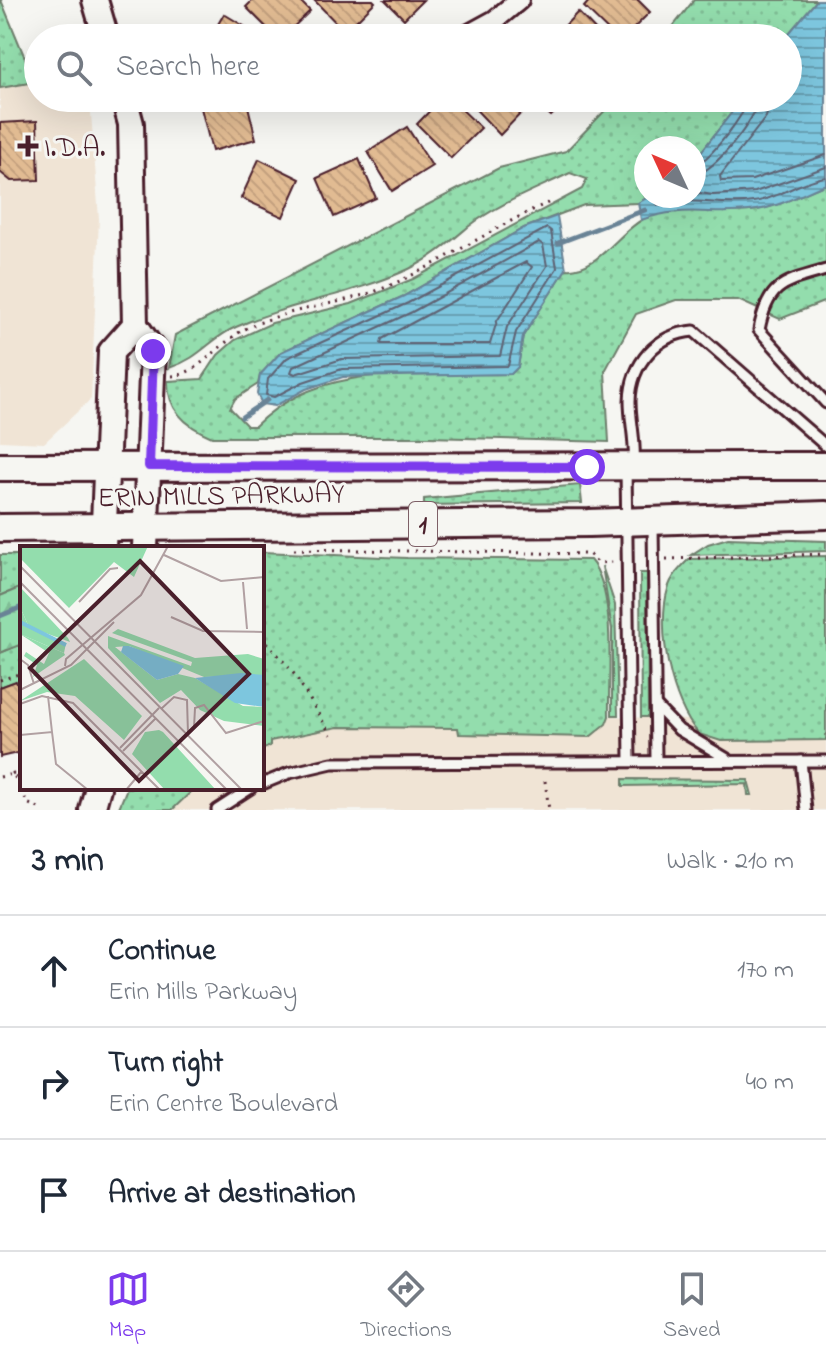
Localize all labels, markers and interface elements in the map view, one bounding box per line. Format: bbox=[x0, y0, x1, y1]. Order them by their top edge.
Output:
search box bbox=[24, 24, 802, 112]
icon: search bbox=[52, 46, 96, 90]
text: Search here bbox=[116, 46, 260, 90]
place label: I.D.A. bbox=[44, 129, 106, 170]
north arrow bbox=[634, 136, 706, 208]
marker: I.D.A. bbox=[19, 137, 37, 155]
route end bbox=[135, 333, 171, 369]
route start bbox=[569, 449, 605, 485]
street label: ERIN MILLS PARKWAY bbox=[97, 475, 345, 520]
road number: 1 bbox=[409, 502, 437, 546]
inset map bbox=[20, 546, 264, 790]
text: 3 min bbox=[32, 837, 104, 887]
text: Walk · 210 m bbox=[666, 843, 794, 881]
text: Continue bbox=[108, 930, 216, 974]
icon: ahead bbox=[32, 949, 76, 993]
text: 170 m bbox=[737, 952, 794, 990]
text: Erin Mills Parkway bbox=[108, 974, 297, 1012]
text: Turn right bbox=[108, 1042, 223, 1086]
icon: right bbox=[32, 1061, 76, 1105]
text: 40 m bbox=[745, 1064, 794, 1102]
text: Erin Centre Boulevard bbox=[108, 1086, 338, 1124]
icon: arrive bbox=[32, 1173, 76, 1217]
text: Arrive at destination bbox=[108, 1173, 356, 1217]
tab: Map bbox=[106, 1267, 150, 1347]
tab: Directions bbox=[361, 1267, 452, 1347]
tab: Saved bbox=[663, 1267, 720, 1347]

